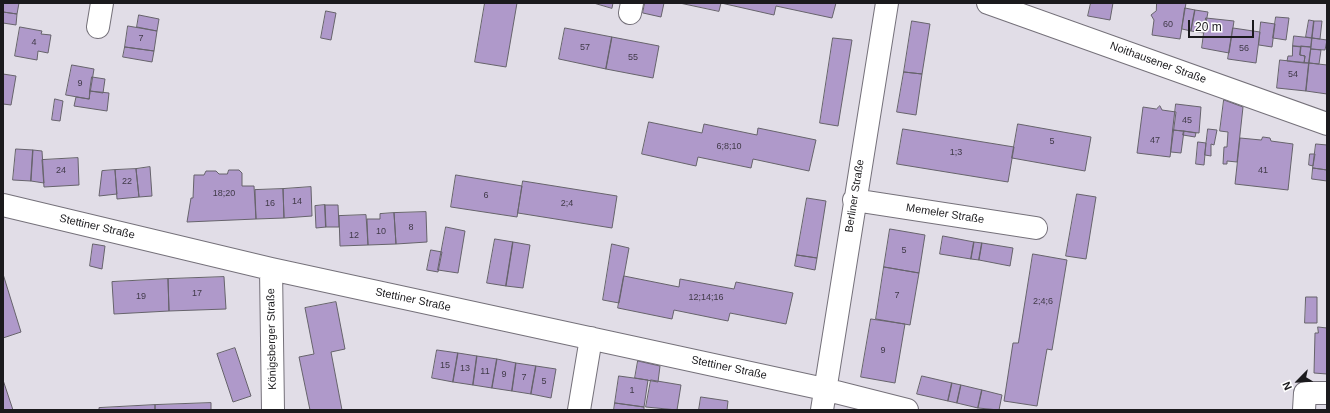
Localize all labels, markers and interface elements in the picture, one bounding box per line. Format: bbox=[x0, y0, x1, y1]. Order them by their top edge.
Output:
scale bar bbox=[1190, 12, 1256, 38]
house number: 60 bbox=[1163, 20, 1173, 30]
text: 20 m bbox=[1195, 20, 1222, 34]
house number: 7 bbox=[138, 34, 144, 44]
house number: 4 bbox=[31, 38, 37, 48]
street label: Noithausener Straße bbox=[1108, 39, 1208, 87]
house number: 57 bbox=[580, 43, 590, 53]
house number: 56 bbox=[1239, 44, 1249, 54]
house number: 55 bbox=[628, 53, 638, 63]
house number: 54 bbox=[1288, 70, 1298, 80]
house number: 9 bbox=[77, 79, 83, 89]
house number: 45 bbox=[1182, 116, 1192, 126]
house number: 47 bbox=[1150, 136, 1160, 146]
house number: 5 bbox=[1049, 137, 1055, 147]
house number: 6;8;10 bbox=[716, 142, 742, 152]
house number: 1;3 bbox=[950, 148, 962, 158]
street label: Berliner Straße bbox=[843, 158, 867, 234]
house number: 24 bbox=[56, 166, 66, 176]
house number: 41 bbox=[1258, 166, 1268, 176]
house number: 22 bbox=[122, 177, 132, 187]
house number: 18;20 bbox=[213, 189, 235, 199]
house number: 6 bbox=[483, 191, 489, 201]
house number: 14 bbox=[292, 197, 302, 207]
house number: 16 bbox=[265, 199, 275, 209]
house number: 2;4 bbox=[561, 199, 573, 209]
street label: Memeler Straße bbox=[905, 201, 985, 227]
street label: Stettiner Straße bbox=[58, 212, 136, 242]
house number: 8 bbox=[408, 223, 414, 233]
house number: 10 bbox=[376, 227, 386, 237]
house number: 12 bbox=[349, 231, 359, 241]
house number: 5 bbox=[901, 246, 907, 256]
street label: Stettiner Straße bbox=[374, 286, 452, 314]
street label: Königsberger Straße bbox=[265, 288, 279, 390]
house number: 17 bbox=[192, 289, 202, 299]
house number: 7 bbox=[894, 291, 900, 301]
house number: 19 bbox=[136, 292, 146, 302]
house number: 12;14;16 bbox=[688, 293, 724, 303]
house number: 2;4;6 bbox=[1033, 297, 1053, 307]
house number: 9 bbox=[880, 346, 886, 356]
street label: Stettiner Straße bbox=[690, 354, 768, 382]
house number: 15 bbox=[440, 361, 450, 371]
north arrow bbox=[1278, 361, 1318, 401]
house number: 13 bbox=[460, 364, 470, 374]
house number: 11 bbox=[480, 367, 490, 377]
house number: 9 bbox=[501, 370, 507, 380]
house number: 7 bbox=[521, 373, 527, 383]
house number: 5 bbox=[541, 377, 547, 387]
text: N bbox=[1280, 380, 1294, 392]
house number: 1 bbox=[629, 386, 635, 396]

